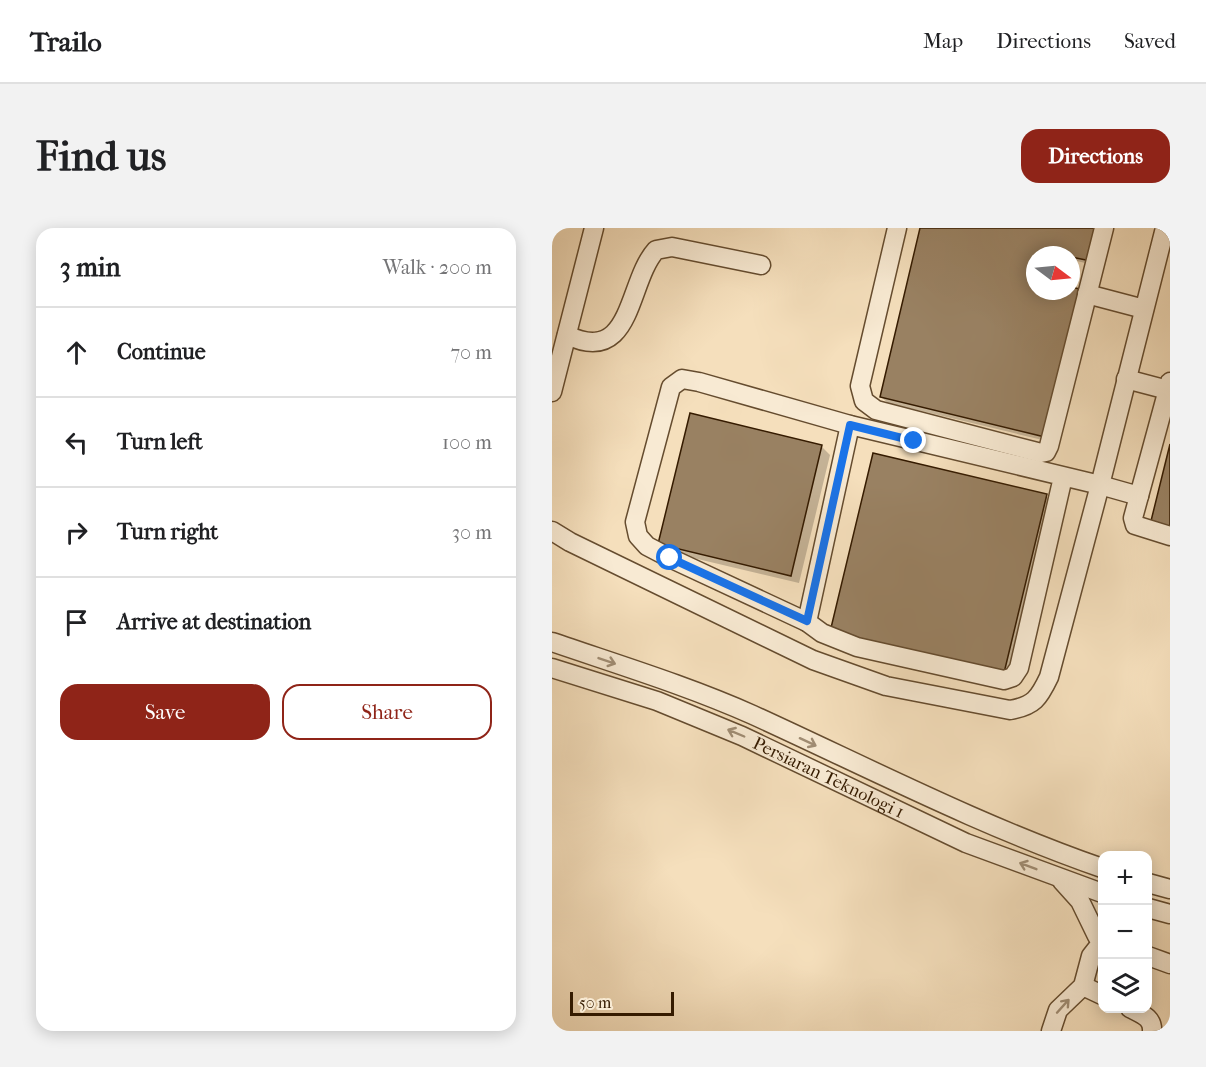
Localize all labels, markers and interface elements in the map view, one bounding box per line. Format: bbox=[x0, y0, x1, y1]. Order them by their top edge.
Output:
text: Trailo bbox=[30, 25, 102, 58]
text: Map bbox=[923, 29, 963, 53]
text: Directions bbox=[996, 29, 1091, 53]
text: Saved bbox=[1124, 29, 1176, 53]
button: Directions bbox=[1021, 129, 1170, 183]
text: Find us bbox=[36, 132, 166, 181]
north arrow bbox=[1026, 246, 1080, 300]
text: 3 min bbox=[60, 252, 121, 283]
text: Walk · 200 m bbox=[383, 256, 492, 279]
icon: ahead bbox=[60, 336, 93, 369]
text: Continue bbox=[117, 339, 206, 365]
text: 70 m bbox=[450, 341, 492, 364]
icon: left bbox=[60, 426, 93, 459]
route end bbox=[900, 427, 926, 453]
text: Turn left bbox=[117, 429, 203, 455]
text: 100 m bbox=[442, 431, 492, 454]
icon: right bbox=[60, 516, 93, 549]
text: Turn right bbox=[117, 519, 218, 545]
text: 30 m bbox=[452, 521, 492, 544]
route start bbox=[656, 544, 682, 570]
icon: arrive bbox=[60, 606, 93, 639]
text: Arrive at destination bbox=[117, 609, 311, 635]
one-way arrow bbox=[597, 657, 616, 668]
button: Save bbox=[60, 684, 270, 740]
button: Share bbox=[282, 684, 492, 740]
one-way arrow bbox=[727, 727, 745, 738]
street label: Persiaran Teknologi 1 bbox=[749, 733, 907, 823]
one-way arrow bbox=[798, 736, 816, 748]
map controls bbox=[1098, 851, 1152, 1013]
button: + bbox=[1098, 851, 1152, 905]
one-way arrow bbox=[1019, 860, 1038, 871]
button: − bbox=[1098, 905, 1152, 959]
button: layers bbox=[1098, 959, 1152, 1013]
scale bar bbox=[570, 989, 674, 1016]
text: 50 m bbox=[579, 993, 611, 1012]
one-way arrow bbox=[1056, 999, 1070, 1014]

